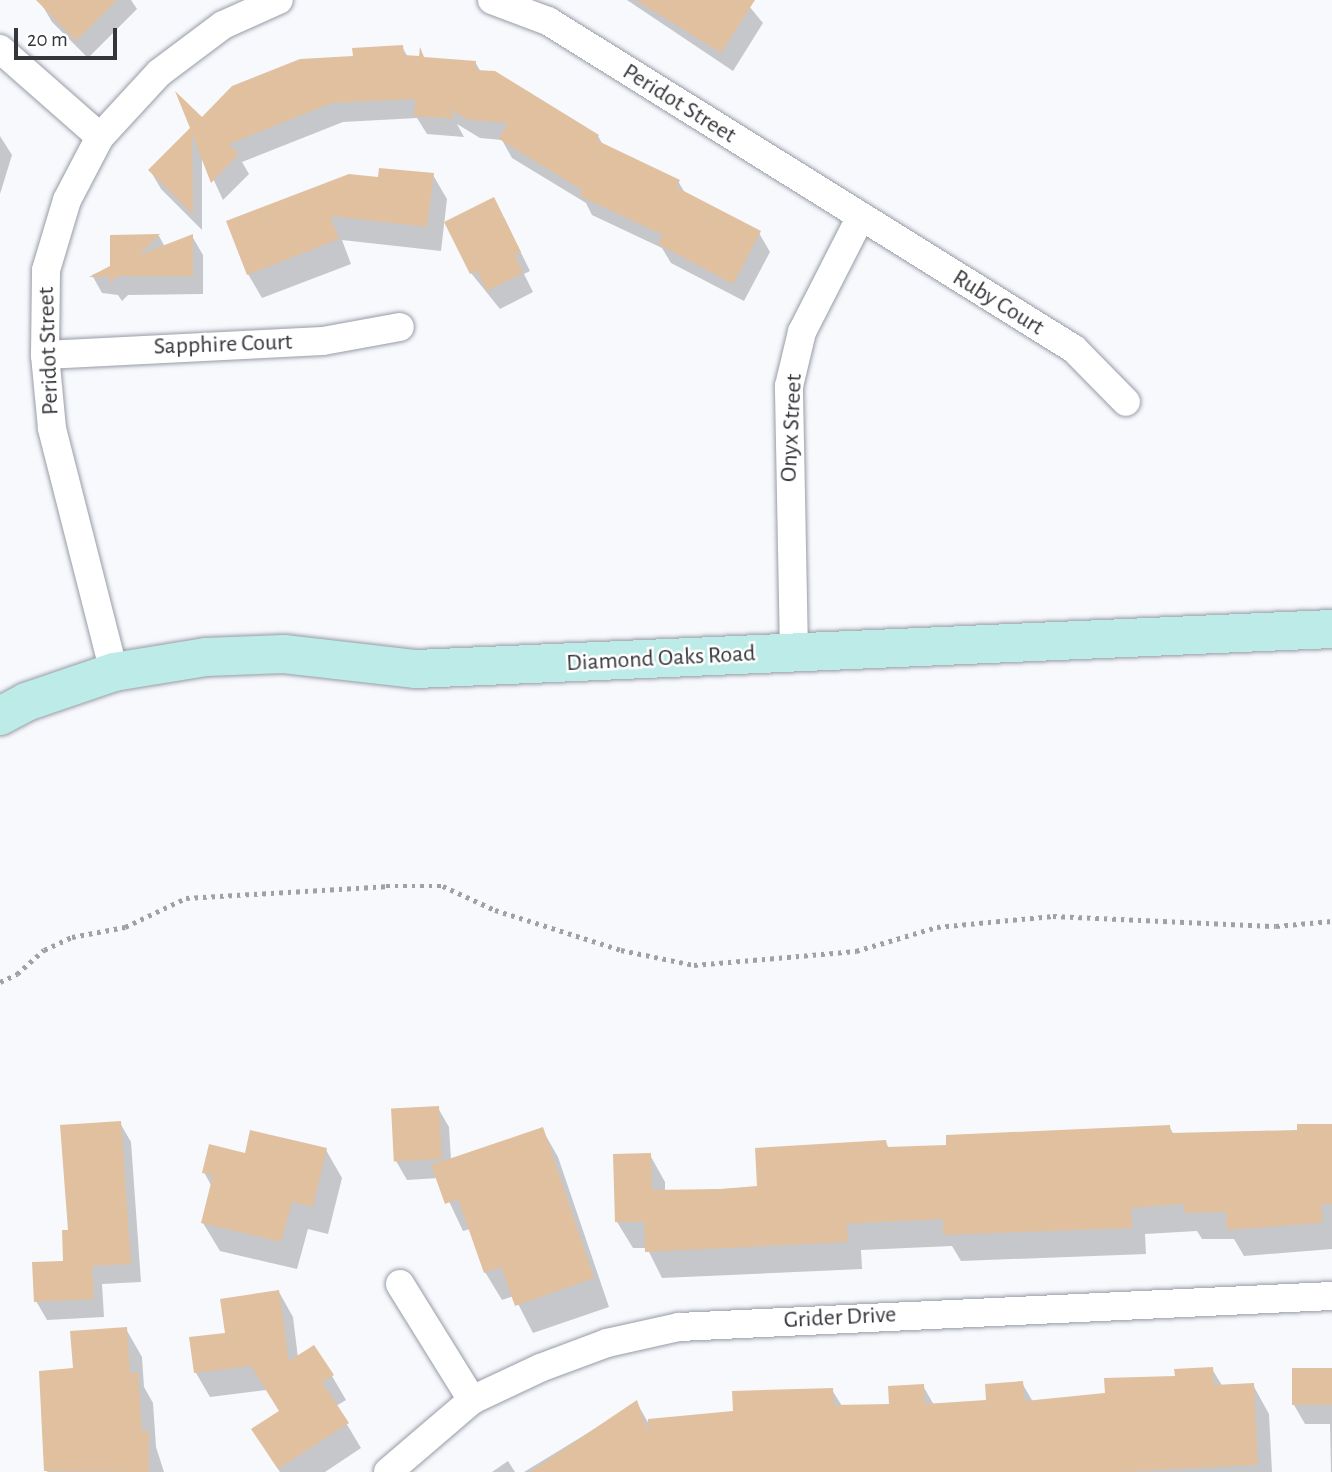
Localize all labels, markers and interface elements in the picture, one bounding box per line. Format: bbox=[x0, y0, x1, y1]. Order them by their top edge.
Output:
scale bar bbox=[18, 14, 121, 58]
text: 20 m bbox=[27, 29, 68, 50]
street label: Peridot Street bbox=[617, 58, 741, 150]
street label: Ruby Court bbox=[947, 264, 1049, 342]
street label: Peridot Street bbox=[32, 286, 66, 416]
street label: Sapphire Court bbox=[153, 328, 293, 362]
street label: Onyx Street bbox=[775, 373, 809, 483]
street label: Diamond Oaks Road bbox=[566, 640, 756, 678]
street label: Grider Drive bbox=[783, 1301, 897, 1335]

